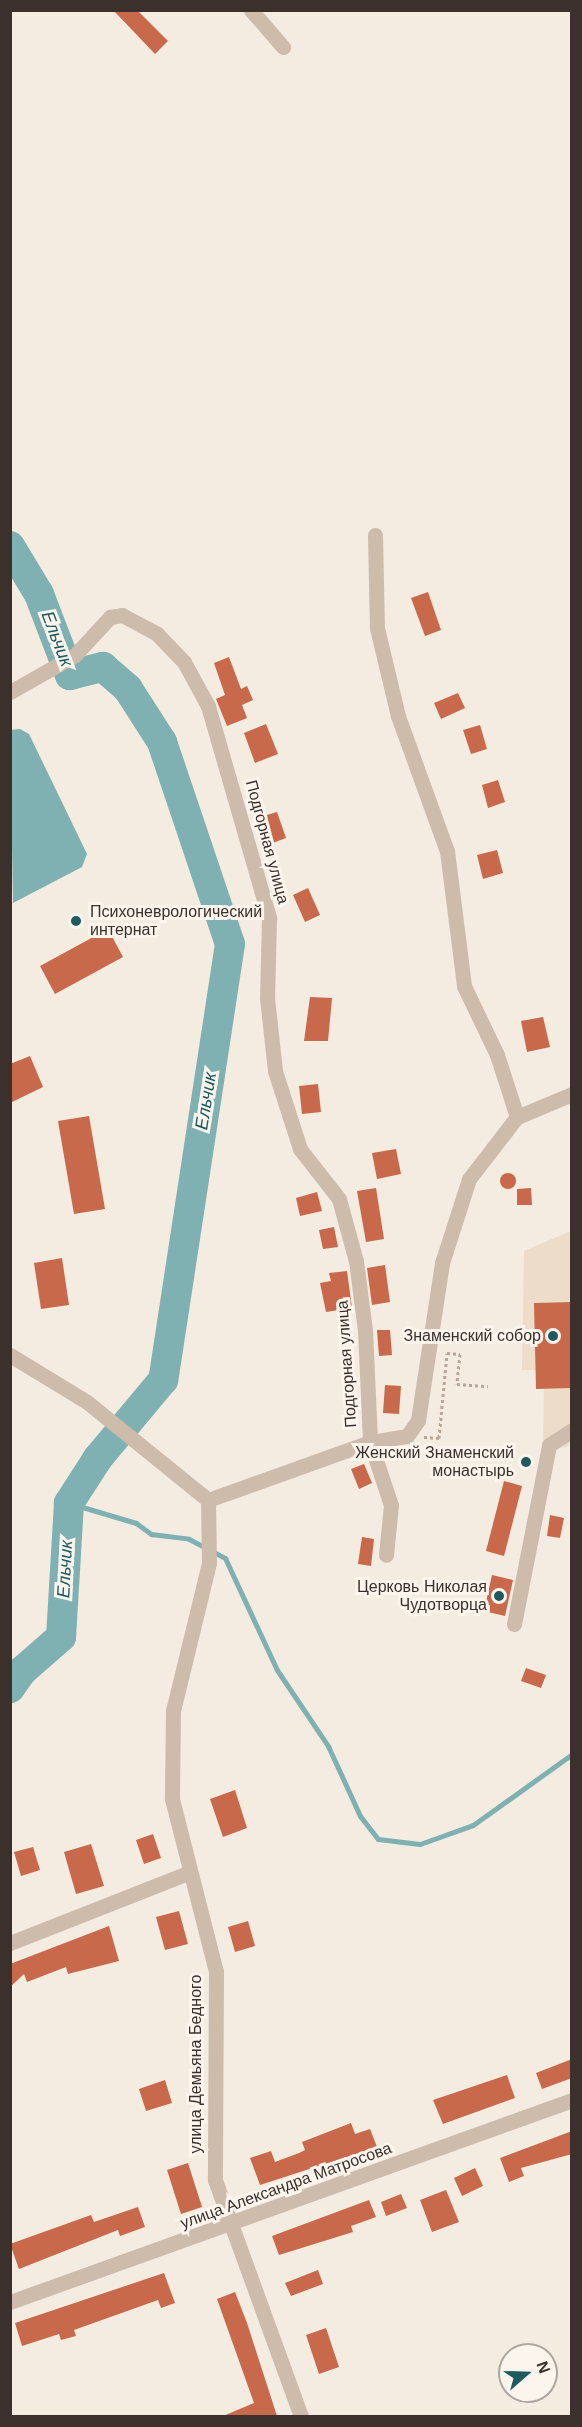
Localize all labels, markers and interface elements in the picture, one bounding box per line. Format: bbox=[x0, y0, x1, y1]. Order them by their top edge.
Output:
water label: Ельчик bbox=[37, 608, 77, 670]
street label: Подгорная улица bbox=[241, 778, 293, 906]
place label: Психоневрологический интернат bbox=[90, 902, 262, 940]
marker: Психоневрологический интернат bbox=[67, 912, 85, 930]
water label: Ельчик bbox=[191, 1071, 221, 1131]
street label: Подгорная улица bbox=[333, 1300, 361, 1428]
place label: Знаменский собор bbox=[404, 1326, 541, 1346]
marker: Знаменский собор bbox=[546, 1329, 560, 1343]
place label: Женский Знаменский монастырь bbox=[355, 1443, 514, 1481]
marker: Женский Знаменский монастырь bbox=[519, 1455, 533, 1469]
water label: Ельчик bbox=[53, 1540, 77, 1598]
place label: Церковь Николая Чудотворца bbox=[357, 1577, 487, 1615]
marker: Церковь Николая Чудотворца bbox=[492, 1589, 506, 1603]
street label: улица Демьяна Бедного bbox=[186, 1975, 206, 2153]
street label: улица Александра Матросова bbox=[178, 2139, 394, 2233]
north arrow bbox=[498, 2343, 558, 2403]
text: N bbox=[534, 2359, 553, 2376]

